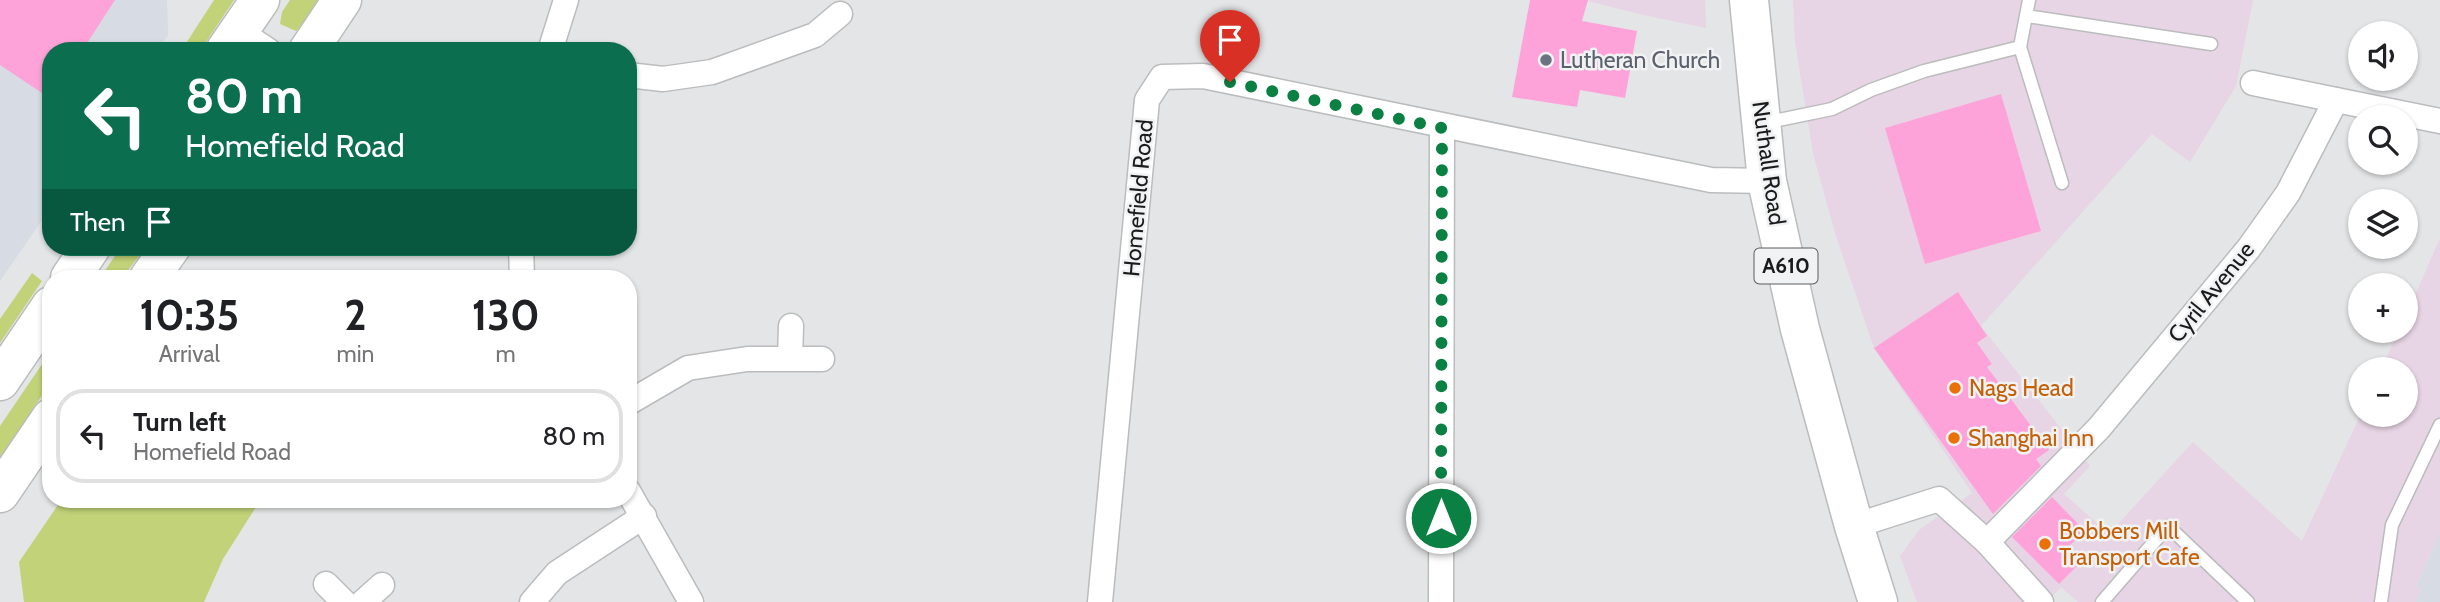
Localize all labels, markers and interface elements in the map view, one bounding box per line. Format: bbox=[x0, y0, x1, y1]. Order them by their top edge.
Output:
pin bbox=[1200, 10, 1260, 82]
icon: arrive bbox=[1211, 21, 1249, 59]
map controls bbox=[2348, 21, 2418, 427]
button: sound bbox=[2348, 21, 2418, 91]
place label: Lutheran Church bbox=[1560, 46, 1720, 74]
marker: Lutheran Church bbox=[1538, 52, 1554, 68]
text: 80 m bbox=[185, 66, 303, 125]
icon: left bbox=[70, 70, 161, 161]
street label: Nuthall Road bbox=[1746, 99, 1792, 227]
button: search bbox=[2348, 105, 2418, 175]
street label: Homefield Road bbox=[1117, 118, 1159, 278]
text: Homefield Road bbox=[185, 126, 405, 165]
button: layers bbox=[2348, 189, 2418, 259]
icon: arrive bbox=[140, 203, 178, 241]
text: Then bbox=[70, 206, 126, 238]
street label: Cyril Avenue bbox=[2162, 236, 2260, 348]
road number: A610 bbox=[1754, 248, 1817, 284]
button: + bbox=[2348, 273, 2418, 343]
text: 10:35 bbox=[139, 289, 239, 341]
text: 2 bbox=[344, 289, 367, 341]
text: 130 bbox=[472, 289, 540, 341]
text: Arrival bbox=[159, 340, 220, 368]
text: min bbox=[336, 340, 374, 368]
text: m bbox=[496, 340, 516, 368]
button: − bbox=[2348, 357, 2418, 427]
place label: Nags Head bbox=[1969, 374, 2074, 402]
marker: Nags Head bbox=[1947, 380, 1963, 396]
text: Turn left bbox=[133, 406, 226, 438]
icon: left bbox=[74, 417, 112, 455]
text: 80 m bbox=[542, 420, 605, 452]
place label: Shanghai Inn bbox=[1968, 424, 2094, 452]
marker: Shanghai Inn bbox=[1946, 430, 1962, 446]
text: Homefield Road bbox=[133, 438, 291, 466]
position arrow bbox=[1404, 481, 1478, 555]
place label: Bobbers Mill Transport Cafe bbox=[2059, 517, 2200, 571]
marker: Bobbers Mill Transport Cafe bbox=[2037, 536, 2053, 552]

